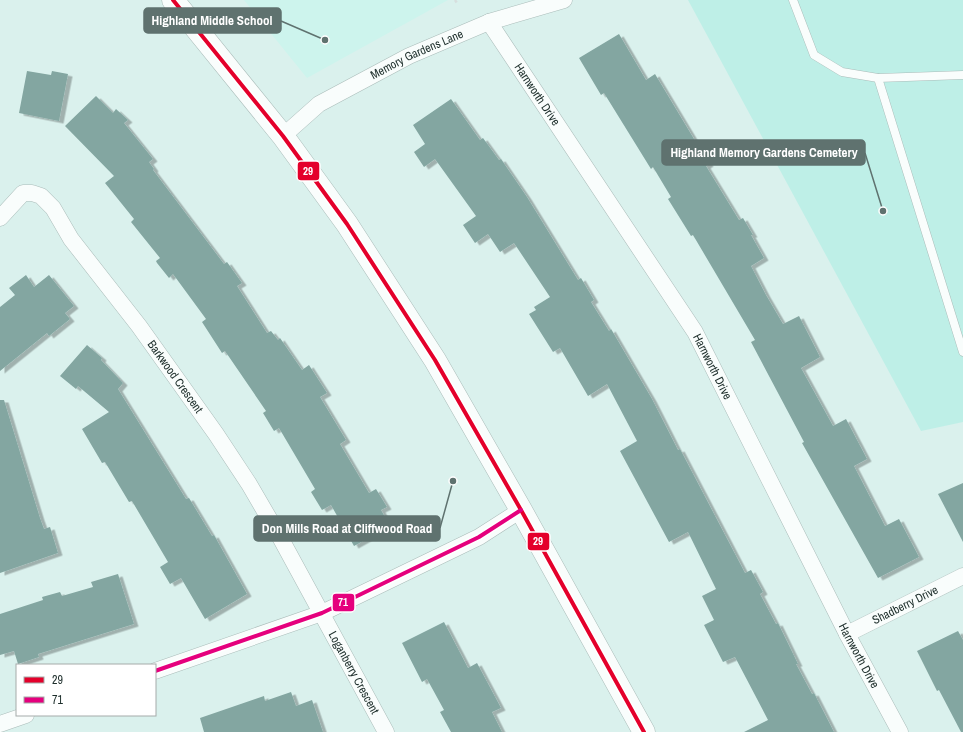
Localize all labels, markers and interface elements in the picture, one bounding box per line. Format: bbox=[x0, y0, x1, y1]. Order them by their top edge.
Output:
callout: Highland Middle School bbox=[144, 8, 281, 33]
text: Highland Middle School bbox=[152, 12, 272, 29]
street label: Memory Gardens Lane bbox=[368, 26, 466, 83]
street label: Harnworth Drive bbox=[511, 60, 564, 129]
callout: Highland Memory Gardens Cemetery bbox=[662, 140, 865, 165]
text: Highland Memory Gardens Cemetery bbox=[670, 144, 858, 161]
line badge: 29 bbox=[297, 161, 320, 181]
text: 29 bbox=[303, 164, 313, 178]
street label: Harnworth Drive bbox=[689, 331, 736, 402]
street label: Barkwood Crescent bbox=[144, 337, 207, 417]
callout: Don Mills Road at Cliffwood Road bbox=[254, 516, 440, 541]
text: Don Mills Road at Cliffwood Road bbox=[262, 520, 432, 537]
line badge: 29 bbox=[527, 532, 550, 551]
text: 29 bbox=[533, 534, 543, 548]
street label: Shadberry Drive bbox=[869, 582, 941, 628]
line badge: 71 bbox=[332, 593, 355, 612]
text: 71 bbox=[338, 595, 348, 609]
street label: Harnworth Drive bbox=[835, 620, 883, 691]
street label: Loganberry Crescent bbox=[325, 628, 383, 717]
legend bbox=[16, 664, 156, 716]
text: 29 bbox=[52, 672, 63, 688]
text: 71 bbox=[52, 692, 63, 708]

